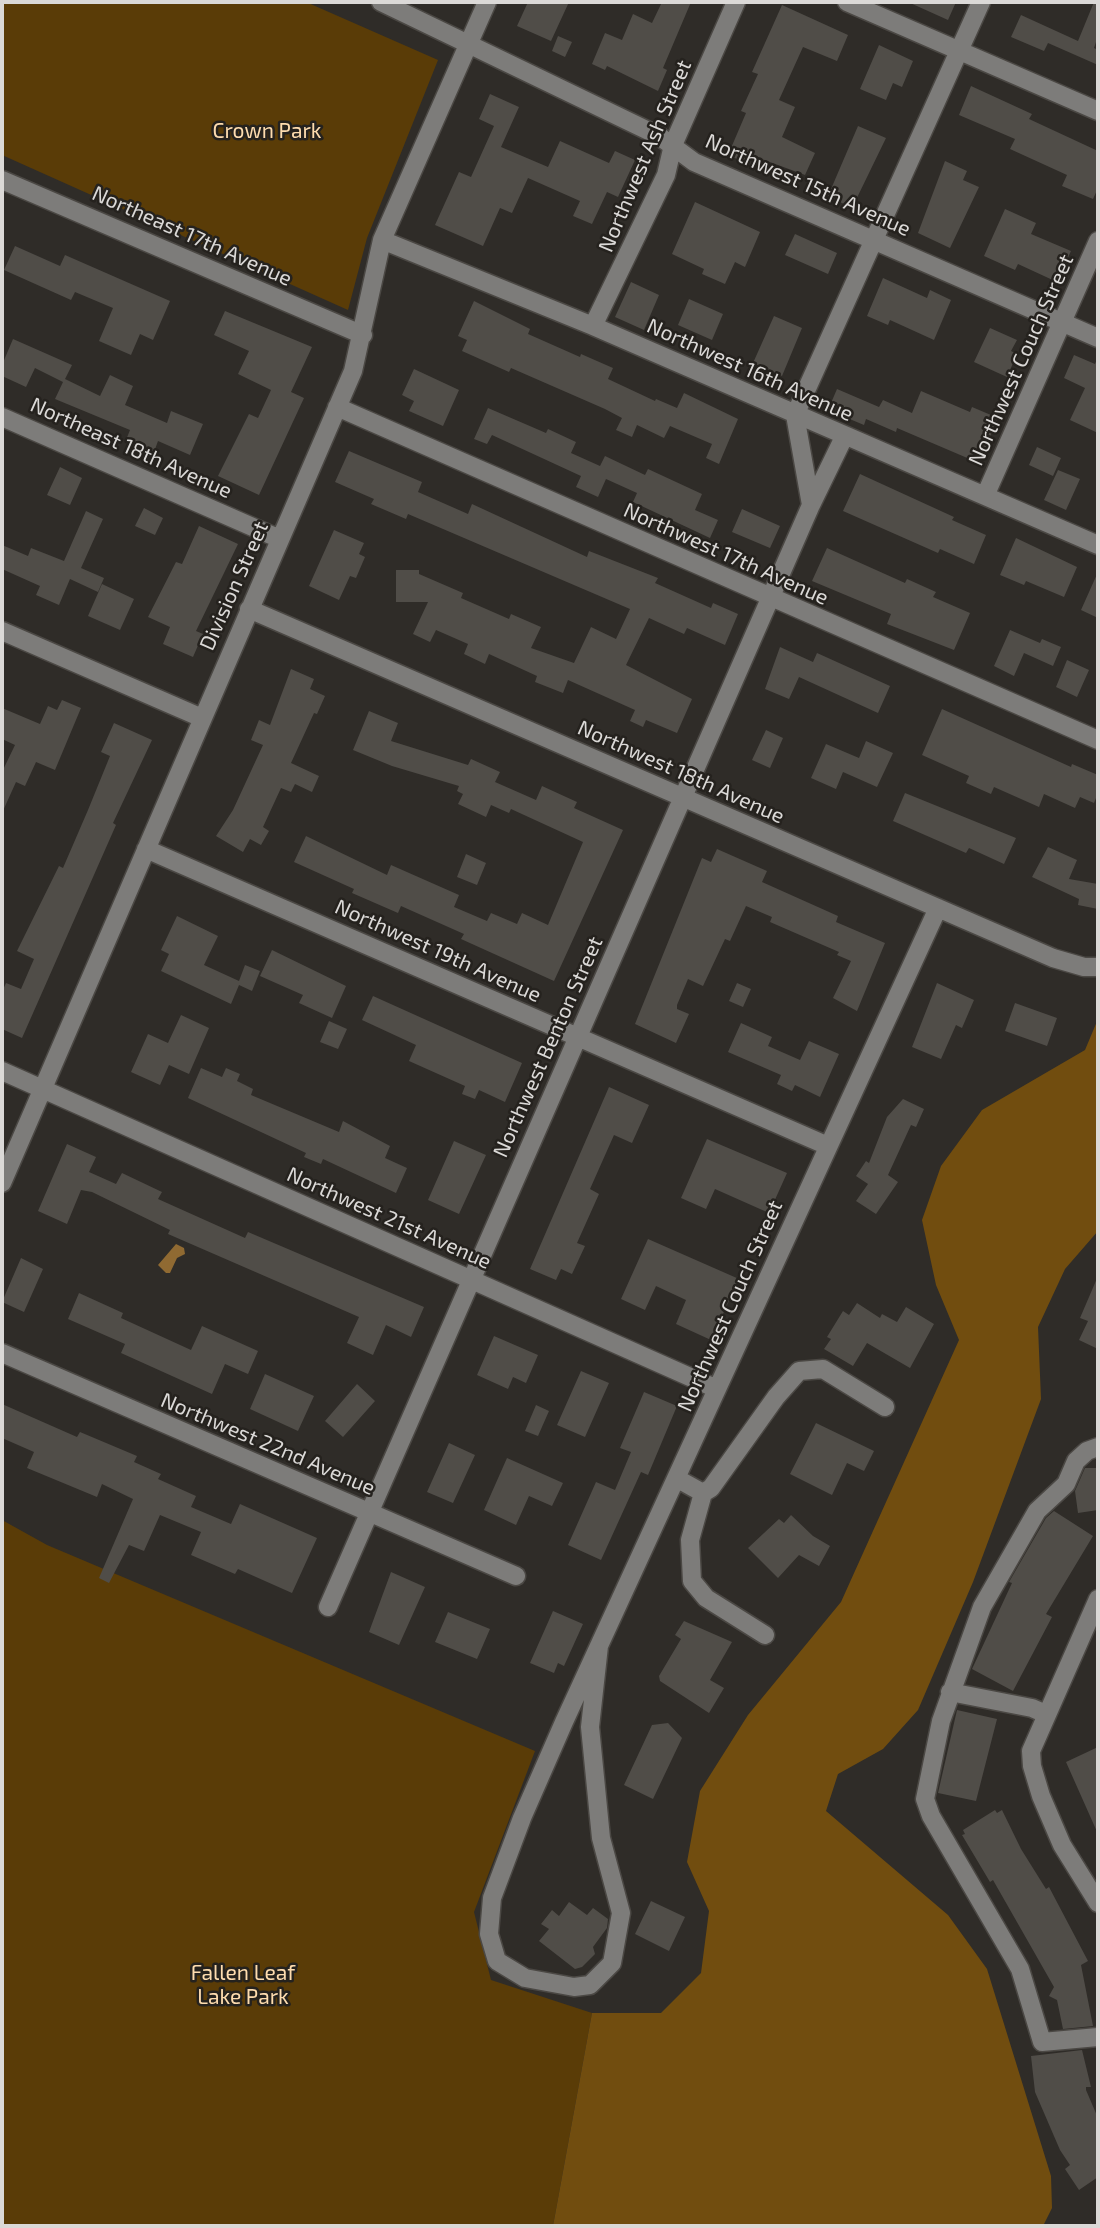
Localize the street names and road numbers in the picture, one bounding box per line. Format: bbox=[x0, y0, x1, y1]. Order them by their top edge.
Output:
street label: Northwest Ash Street bbox=[593, 56, 697, 256]
street label: Northwest 15th Avenue bbox=[701, 128, 915, 242]
street label: Northeast 17th Avenue bbox=[88, 181, 296, 291]
street label: Northwest Couch Street bbox=[963, 250, 1079, 470]
street label: Northwest 16th Avenue bbox=[643, 313, 857, 427]
street label: Northeast 18th Avenue bbox=[26, 392, 236, 504]
street label: Northwest 17th Avenue bbox=[620, 497, 832, 611]
street label: Division Street bbox=[194, 518, 274, 654]
street label: Northwest 18th Avenue bbox=[574, 715, 788, 829]
street label: Northwest 19th Avenue bbox=[331, 894, 545, 1008]
street label: Northwest Benton Street bbox=[488, 933, 608, 1161]
street label: Northwest 21st Avenue bbox=[283, 1162, 495, 1274]
street label: Northwest Couch Street bbox=[672, 1196, 788, 1416]
street label: Northwest 22nd Avenue bbox=[157, 1387, 379, 1501]

